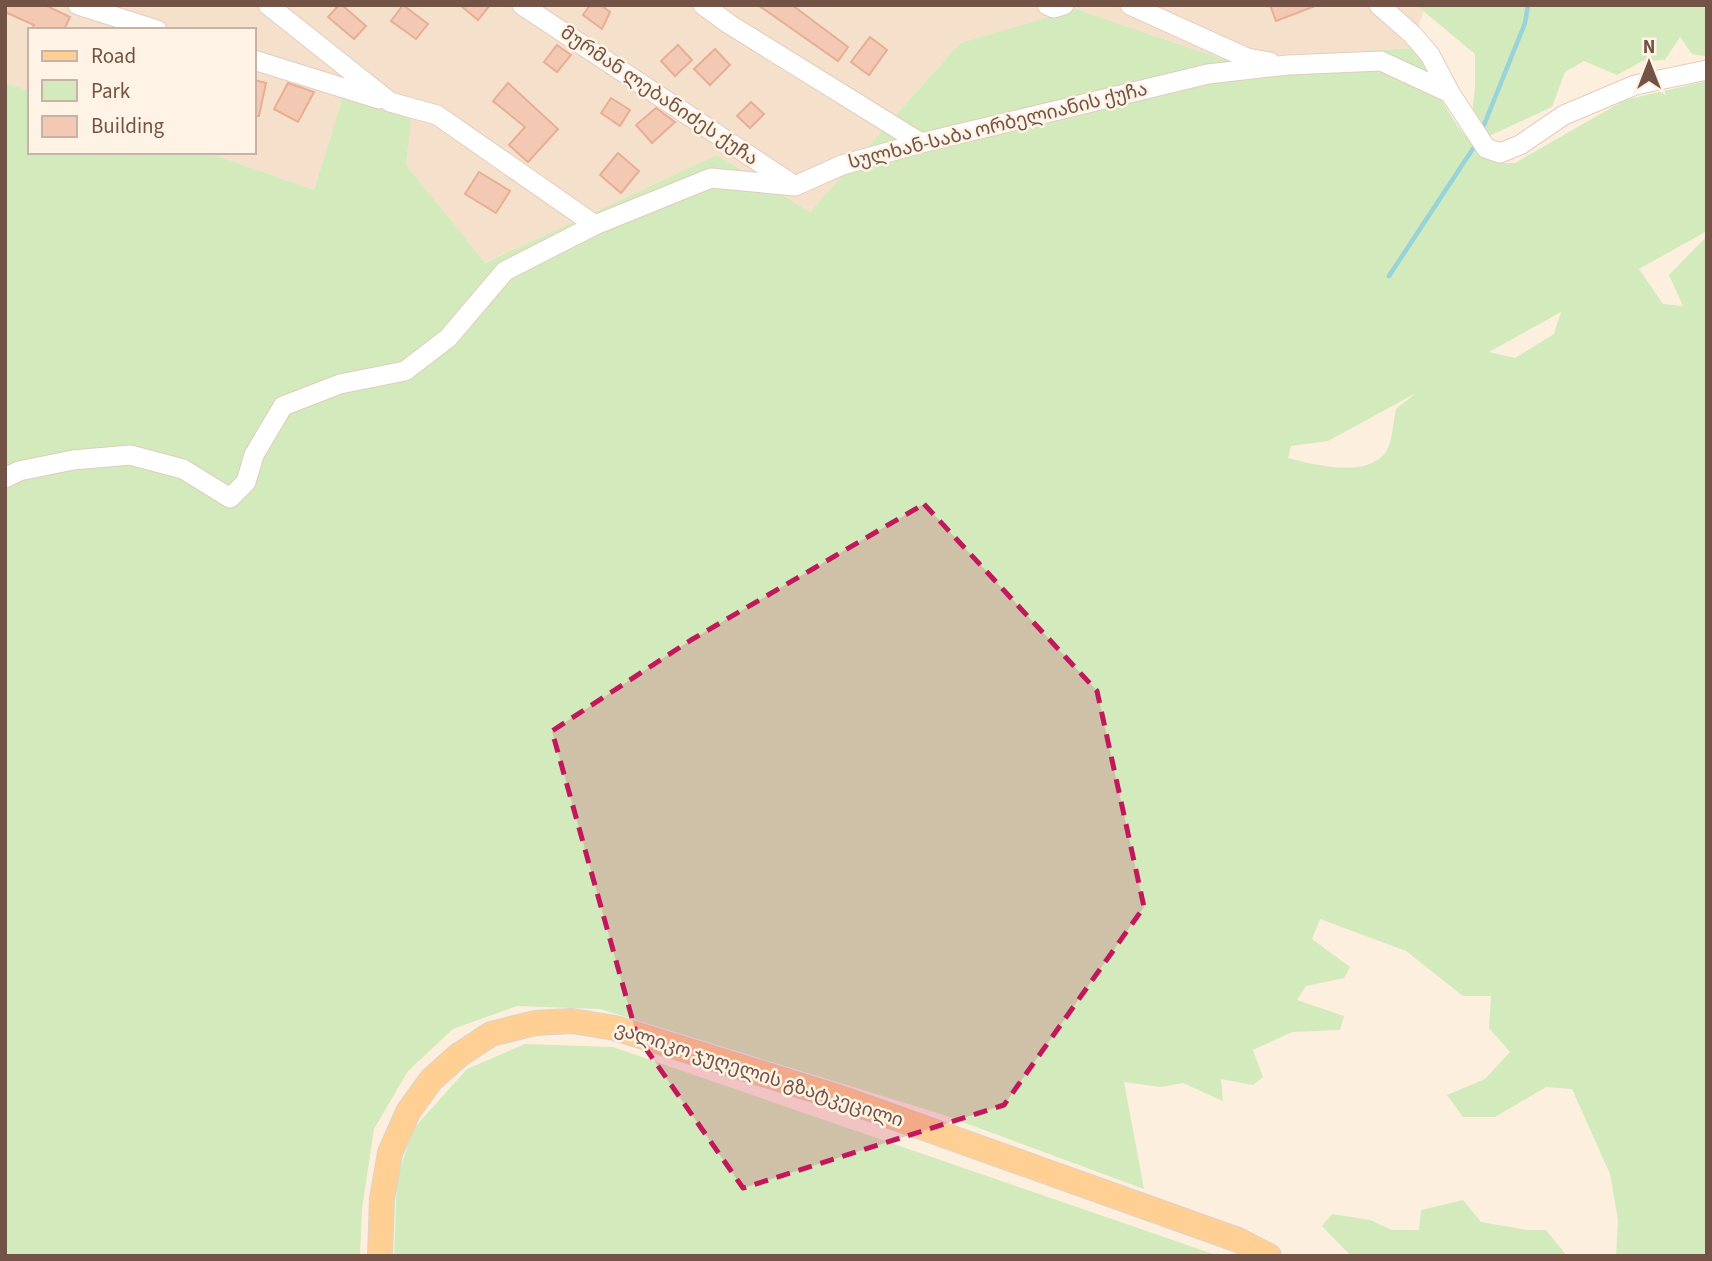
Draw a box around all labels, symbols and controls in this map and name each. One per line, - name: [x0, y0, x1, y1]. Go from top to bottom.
- street label: მურმან ლებანიძეს ქუჩა: [555, 20, 763, 172]
- legend: [28, 28, 256, 154]
- north arrow: [1614, 28, 1684, 98]
- text: N: [1643, 34, 1655, 61]
- text: Road: [91, 41, 136, 71]
- text: Park: [91, 76, 131, 106]
- street label: სულხან-საბა ორბელიანის ქუჩა: [846, 76, 1150, 176]
- text: Building: [91, 111, 165, 141]
- street label: ვალიკო ჯუღელის გზატკეცილი: [611, 1015, 907, 1135]

